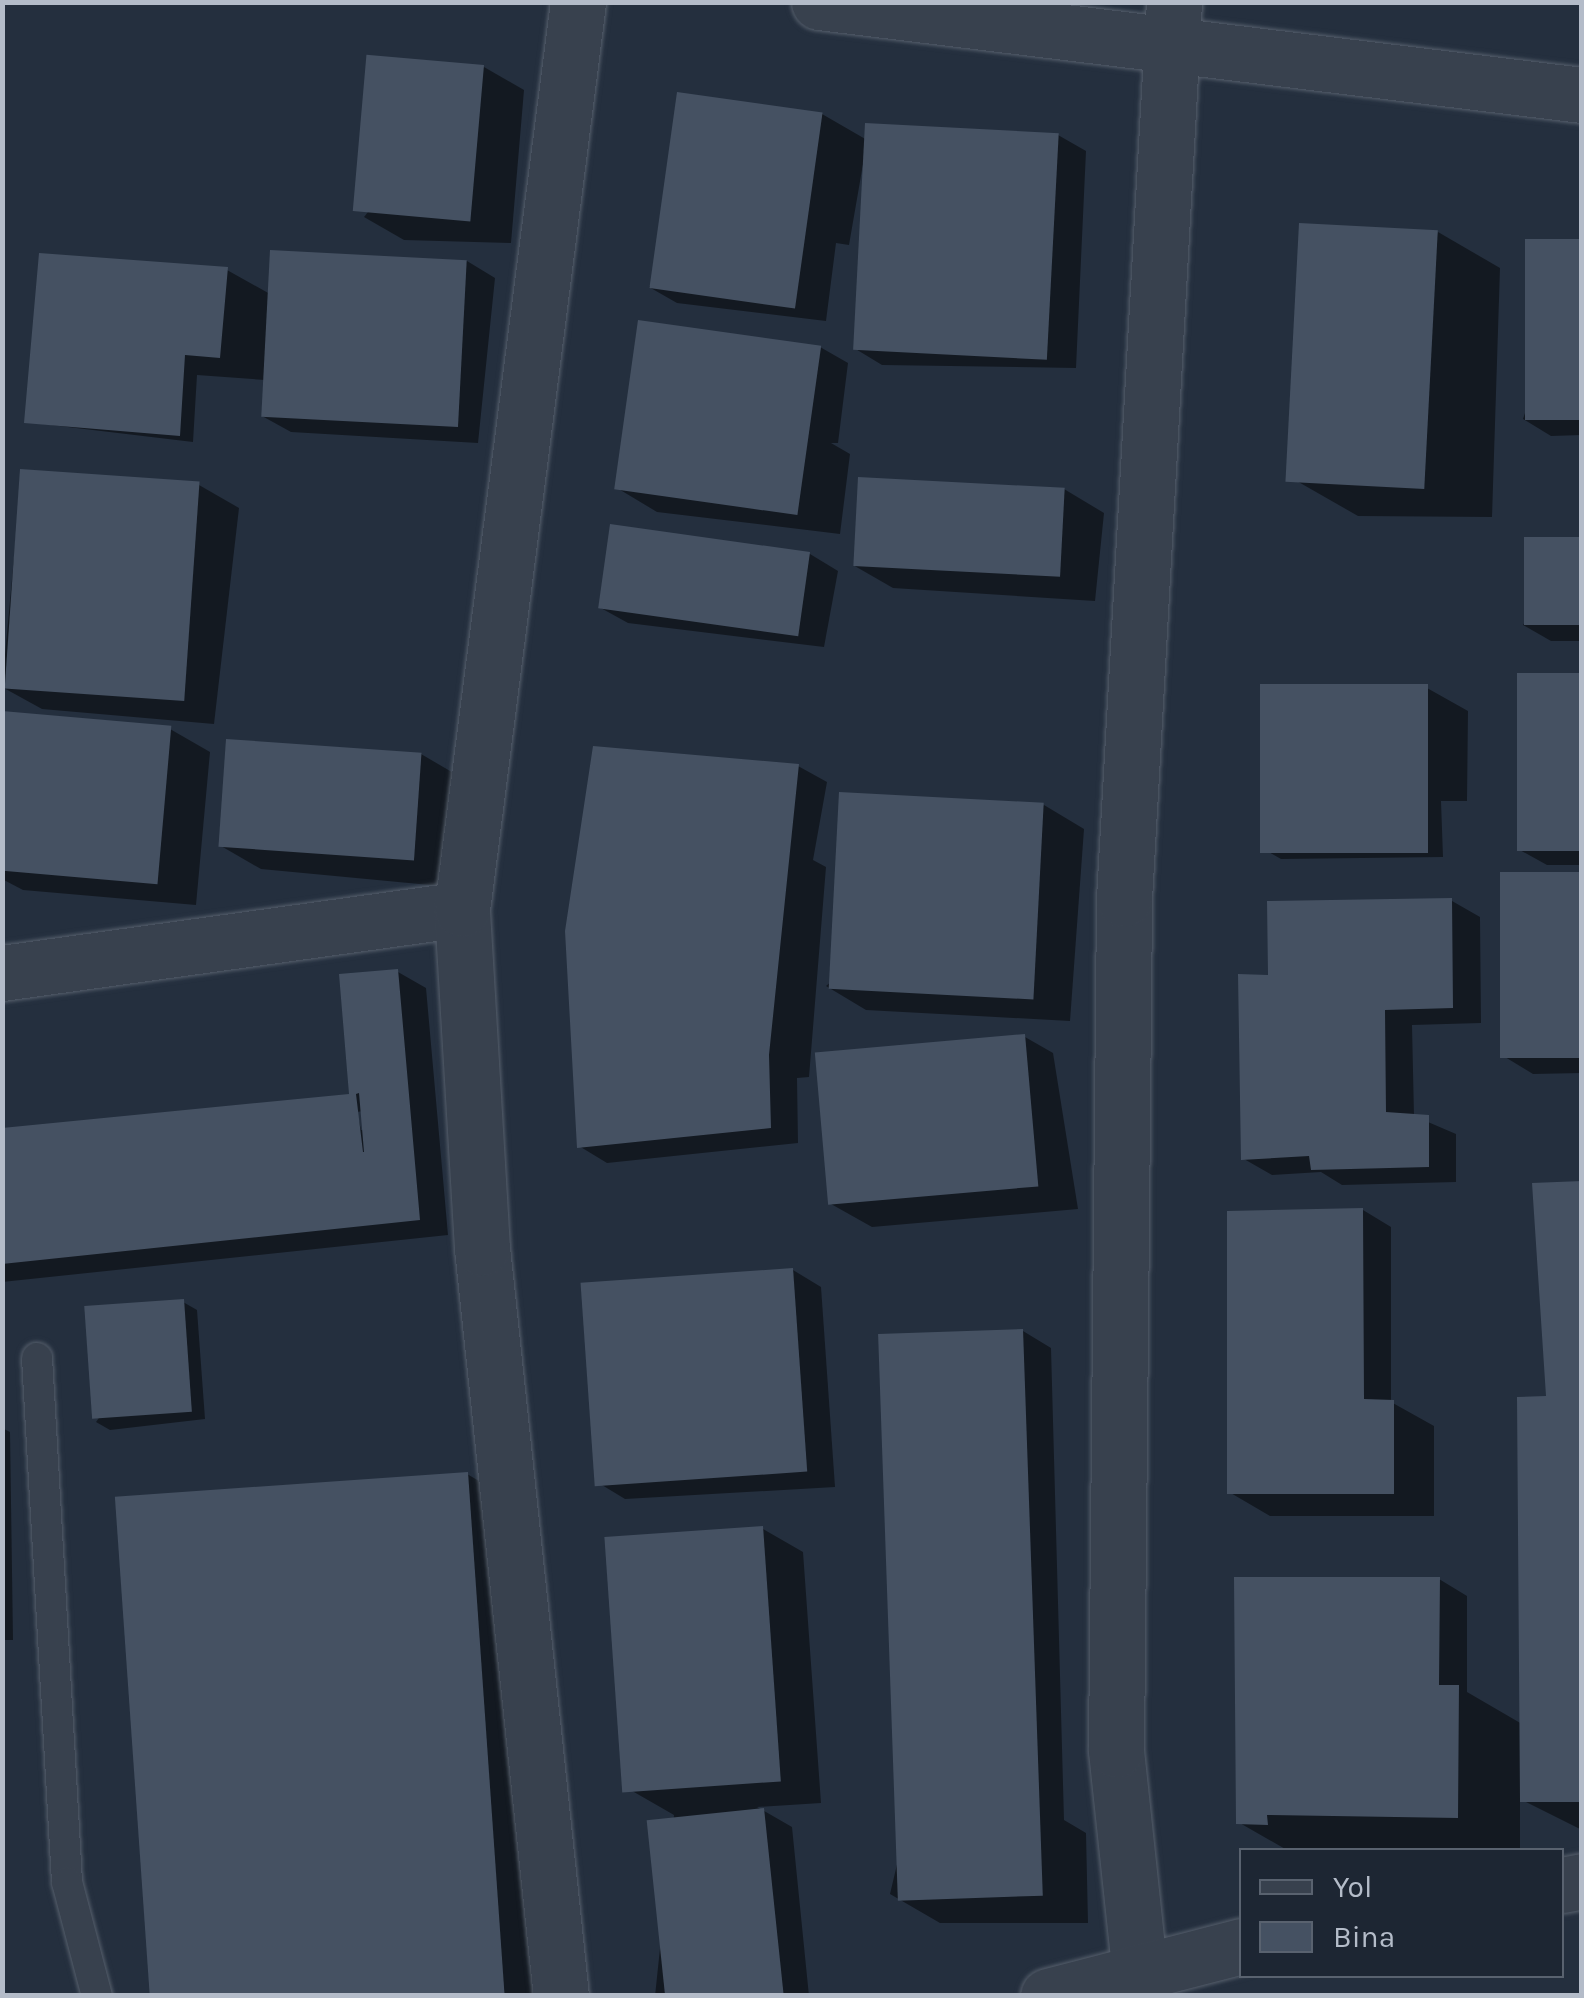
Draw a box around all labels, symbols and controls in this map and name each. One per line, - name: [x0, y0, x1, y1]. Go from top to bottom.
- legend: [1239, 1848, 1564, 1978]
- text: Yol: [1333, 1869, 1372, 1905]
- text: Bina: [1333, 1919, 1395, 1955]

